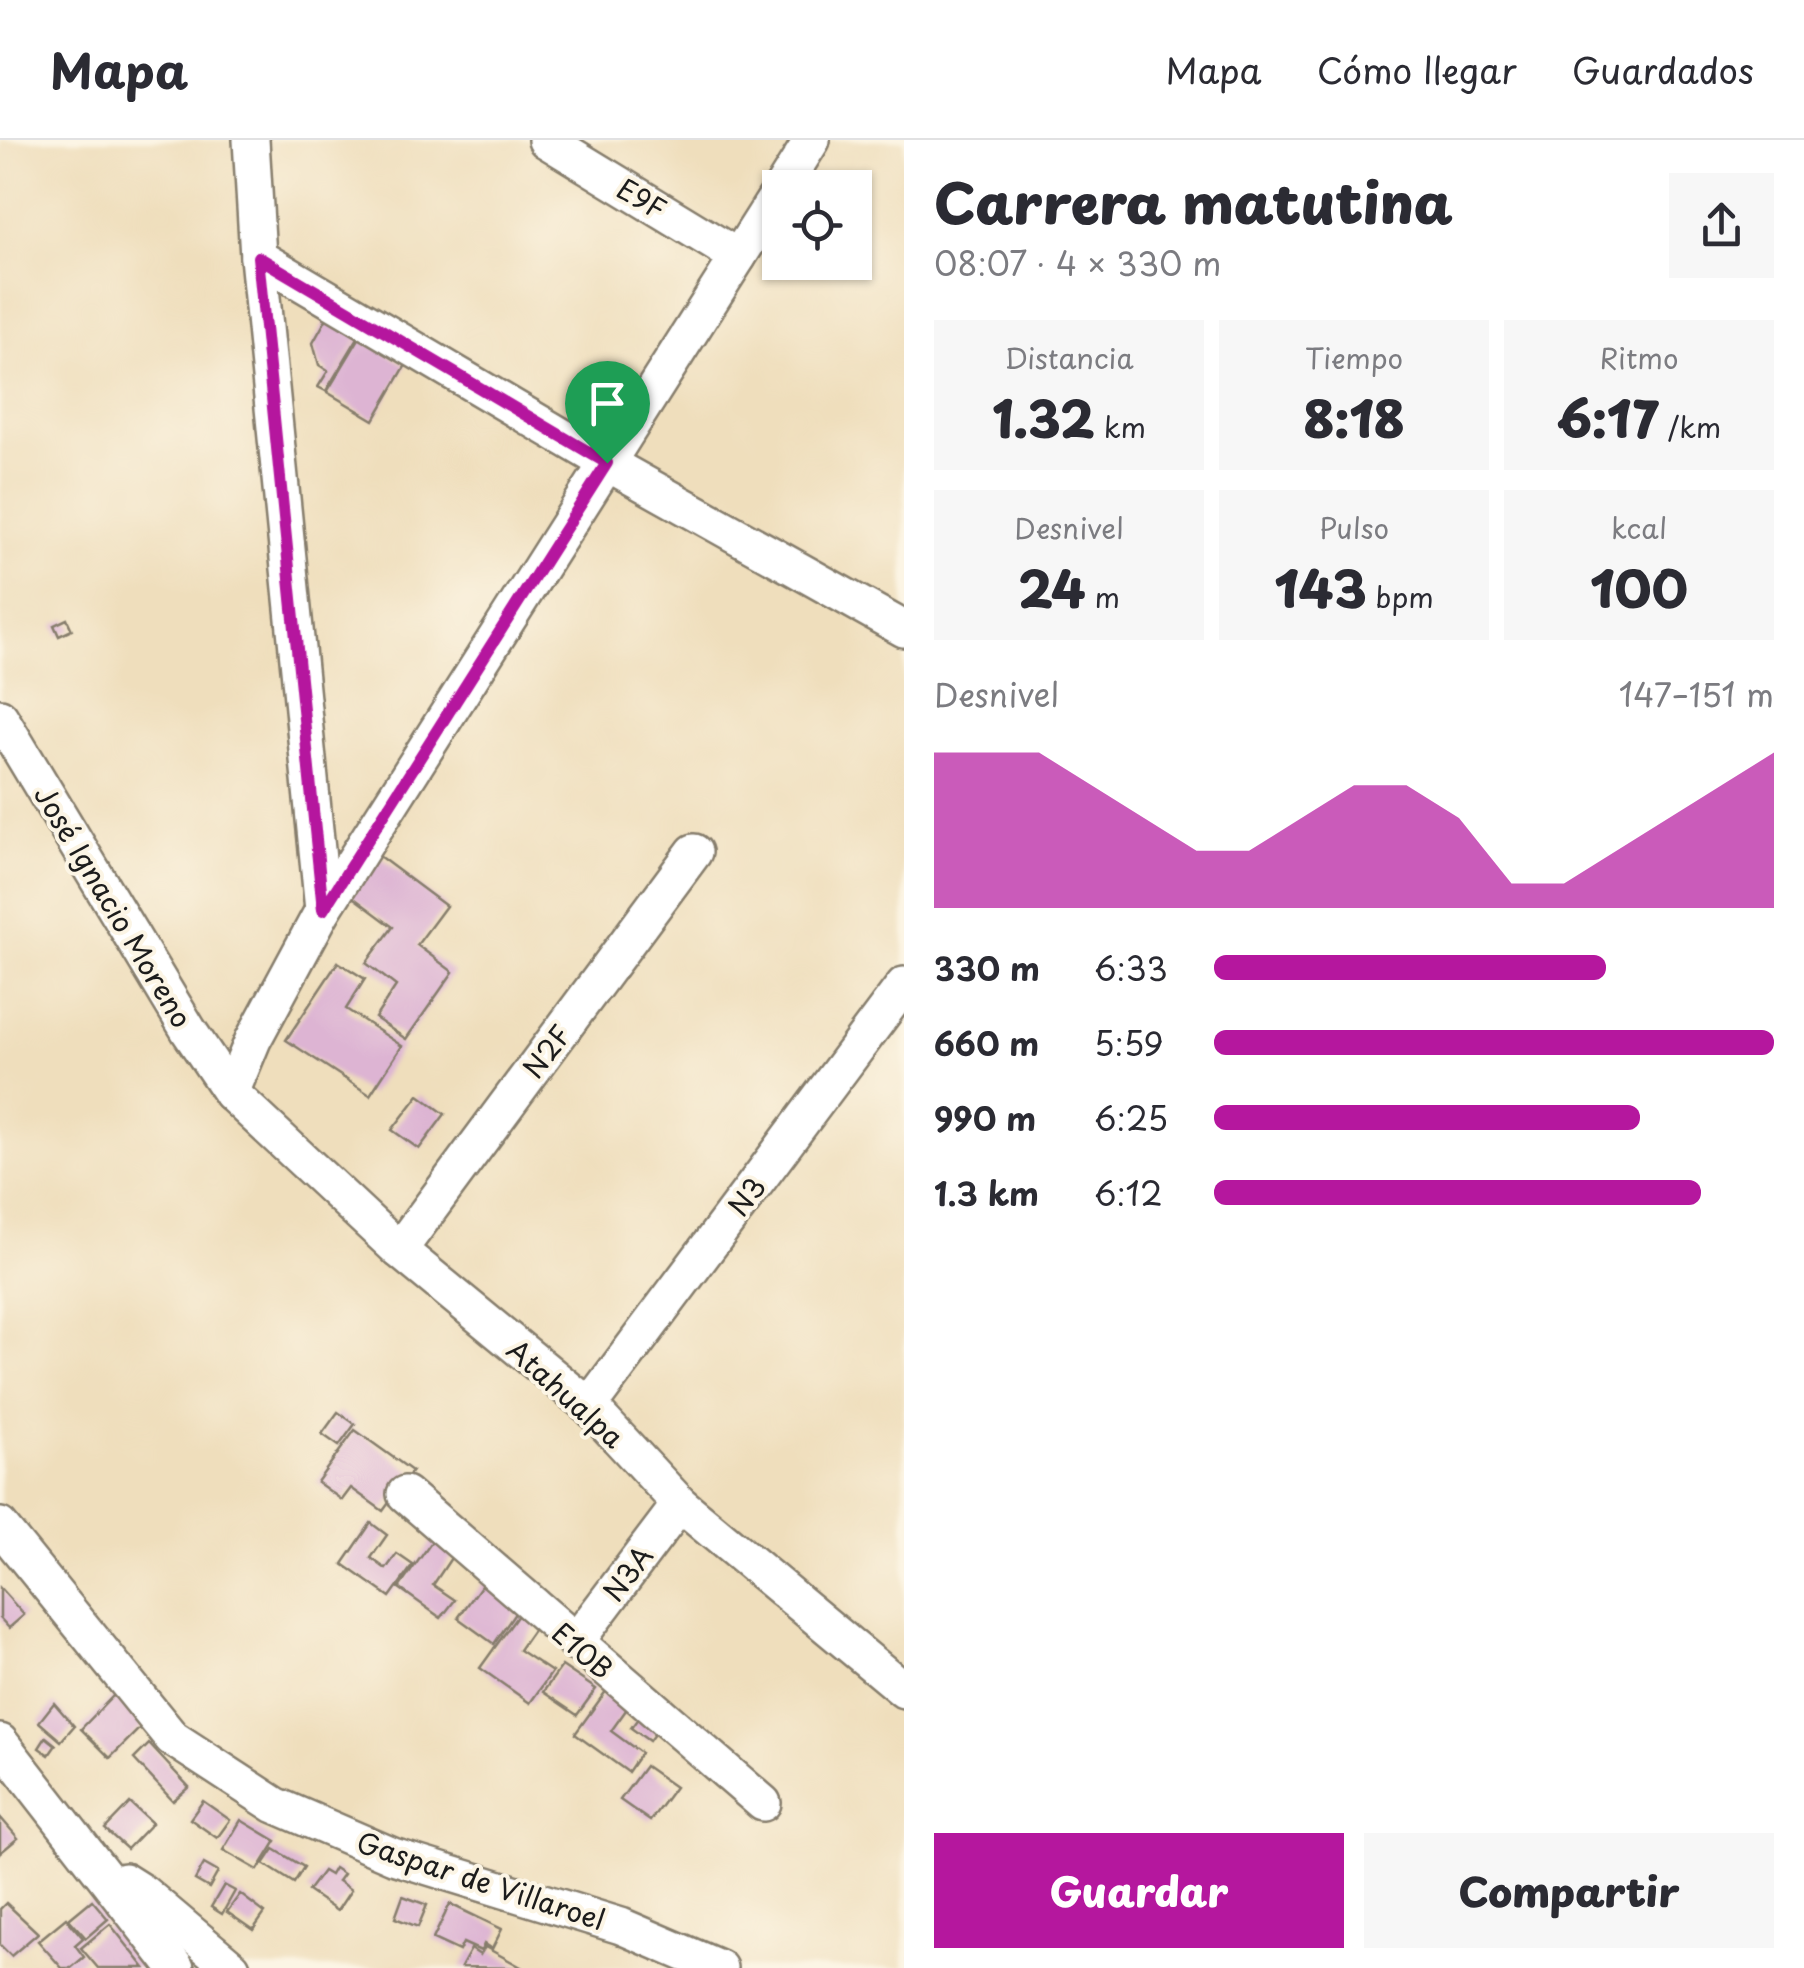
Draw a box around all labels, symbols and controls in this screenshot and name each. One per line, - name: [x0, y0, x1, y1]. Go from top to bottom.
- text: Mapa: [50, 33, 188, 105]
- text: Mapa: [1165, 43, 1262, 96]
- text: Cómo llegar: [1317, 43, 1517, 96]
- text: Guardados: [1572, 43, 1754, 96]
- text: Carrera matutina: [934, 160, 1453, 243]
- street label: E9F: [609, 166, 675, 230]
- map controls: [762, 170, 872, 280]
- button: locate: [762, 170, 872, 280]
- button: share: [1669, 173, 1774, 278]
- text: 08:07 · 4 × 330 m: [934, 239, 1221, 287]
- text: Distancia: [1004, 336, 1134, 379]
- text: Tiempo: [1305, 336, 1403, 379]
- text: Ritmo: [1600, 336, 1678, 379]
- pin: [565, 361, 650, 464]
- icon: arrive: [580, 376, 635, 431]
- text: 1.32: [992, 379, 1095, 455]
- text: 8:18: [1303, 379, 1405, 455]
- text: 6:17: [1557, 379, 1659, 455]
- text: km: [1095, 405, 1146, 448]
- text: /km: [1659, 405, 1721, 448]
- text: Desnivel: [1014, 506, 1124, 549]
- text: Pulso: [1319, 506, 1389, 549]
- text: kcal: [1611, 506, 1667, 549]
- text: 24: [1018, 549, 1085, 625]
- text: 143: [1274, 549, 1367, 625]
- text: 100: [1590, 549, 1688, 625]
- text: m: [1085, 575, 1120, 618]
- text: bpm: [1367, 575, 1434, 618]
- text: Desnivel: [934, 670, 1059, 718]
- text: 147–151 m: [1619, 670, 1774, 718]
- street label: José Ignacio Moreno: [24, 777, 204, 1035]
- text: 330 m: [934, 944, 1040, 992]
- text: 6:33: [1094, 944, 1168, 992]
- street label: N2F: [511, 1015, 581, 1087]
- text: 660 m: [934, 1019, 1039, 1067]
- text: 5:59: [1094, 1019, 1164, 1067]
- text: 990 m: [934, 1094, 1036, 1142]
- text: 6:25: [1094, 1094, 1168, 1142]
- street label: N3: [717, 1167, 775, 1225]
- text: 1.3 km: [934, 1169, 1039, 1217]
- text: 6:12: [1094, 1169, 1163, 1217]
- street label: Atahualpa: [498, 1328, 635, 1458]
- street label: N3A: [592, 1536, 662, 1610]
- street label: E10B: [543, 1611, 623, 1689]
- street label: Gaspar de Villaroel: [351, 1820, 611, 1940]
- button: Guardar: [934, 1833, 1344, 1948]
- button: Compartir: [1364, 1833, 1774, 1948]

